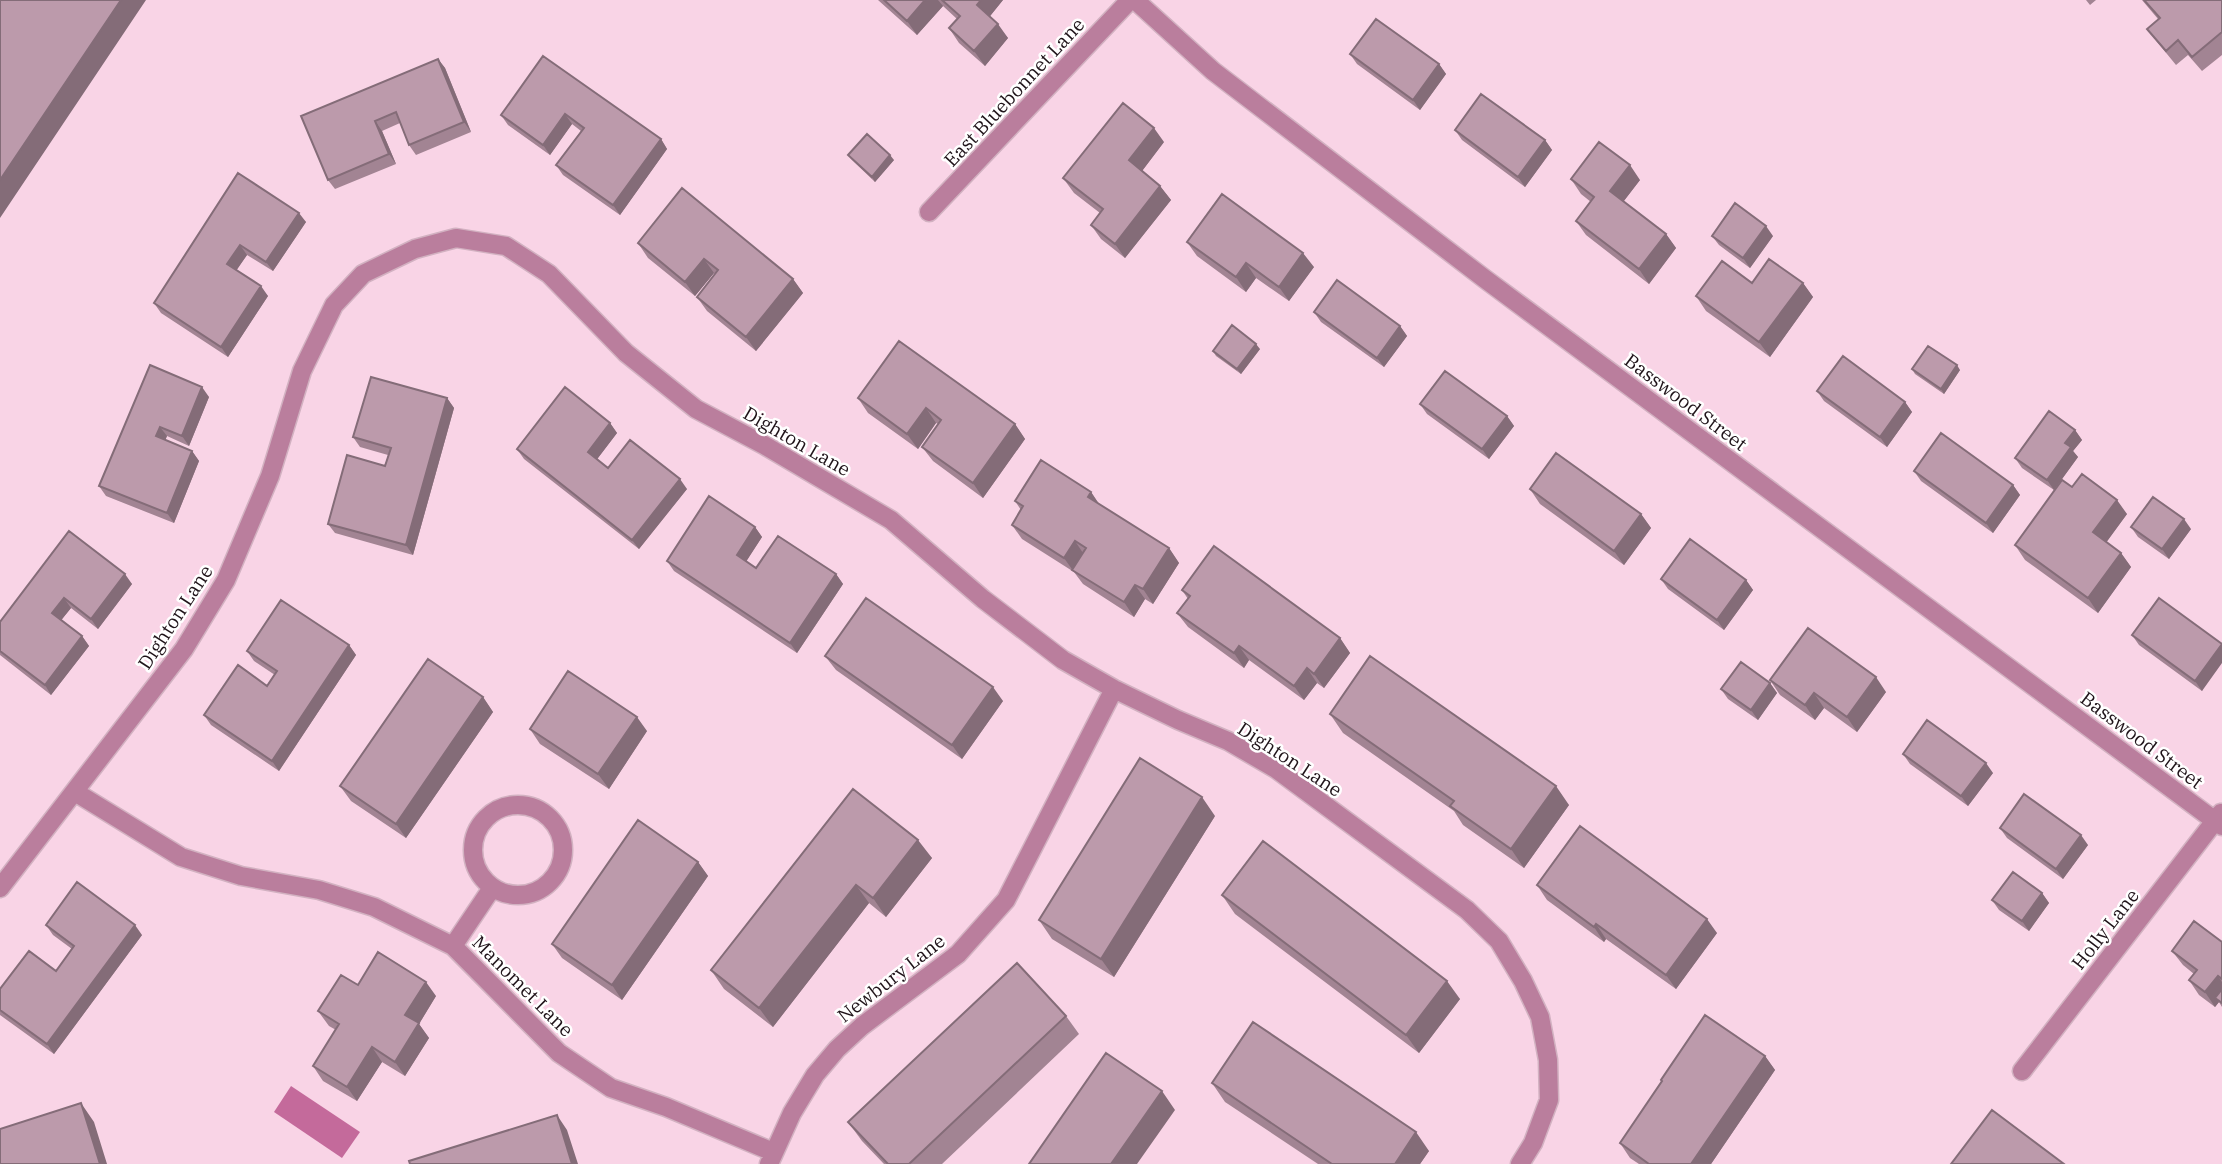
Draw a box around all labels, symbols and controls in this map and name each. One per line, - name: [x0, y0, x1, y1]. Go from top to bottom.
- street label: East Bluebonnet Lane: [939, 12, 1089, 172]
- street label: Basswood Street: [1620, 348, 1752, 456]
- street label: Dighton Lane: [739, 401, 855, 481]
- street label: Dighton Lane: [132, 560, 218, 674]
- street label: Basswood Street: [2076, 686, 2208, 794]
- street label: Dighton Lane: [1233, 716, 1347, 802]
- street label: Holly Lane: [2066, 884, 2144, 974]
- street label: Newbury Lane: [832, 928, 950, 1028]
- street label: Manomet Lane: [467, 930, 579, 1042]

